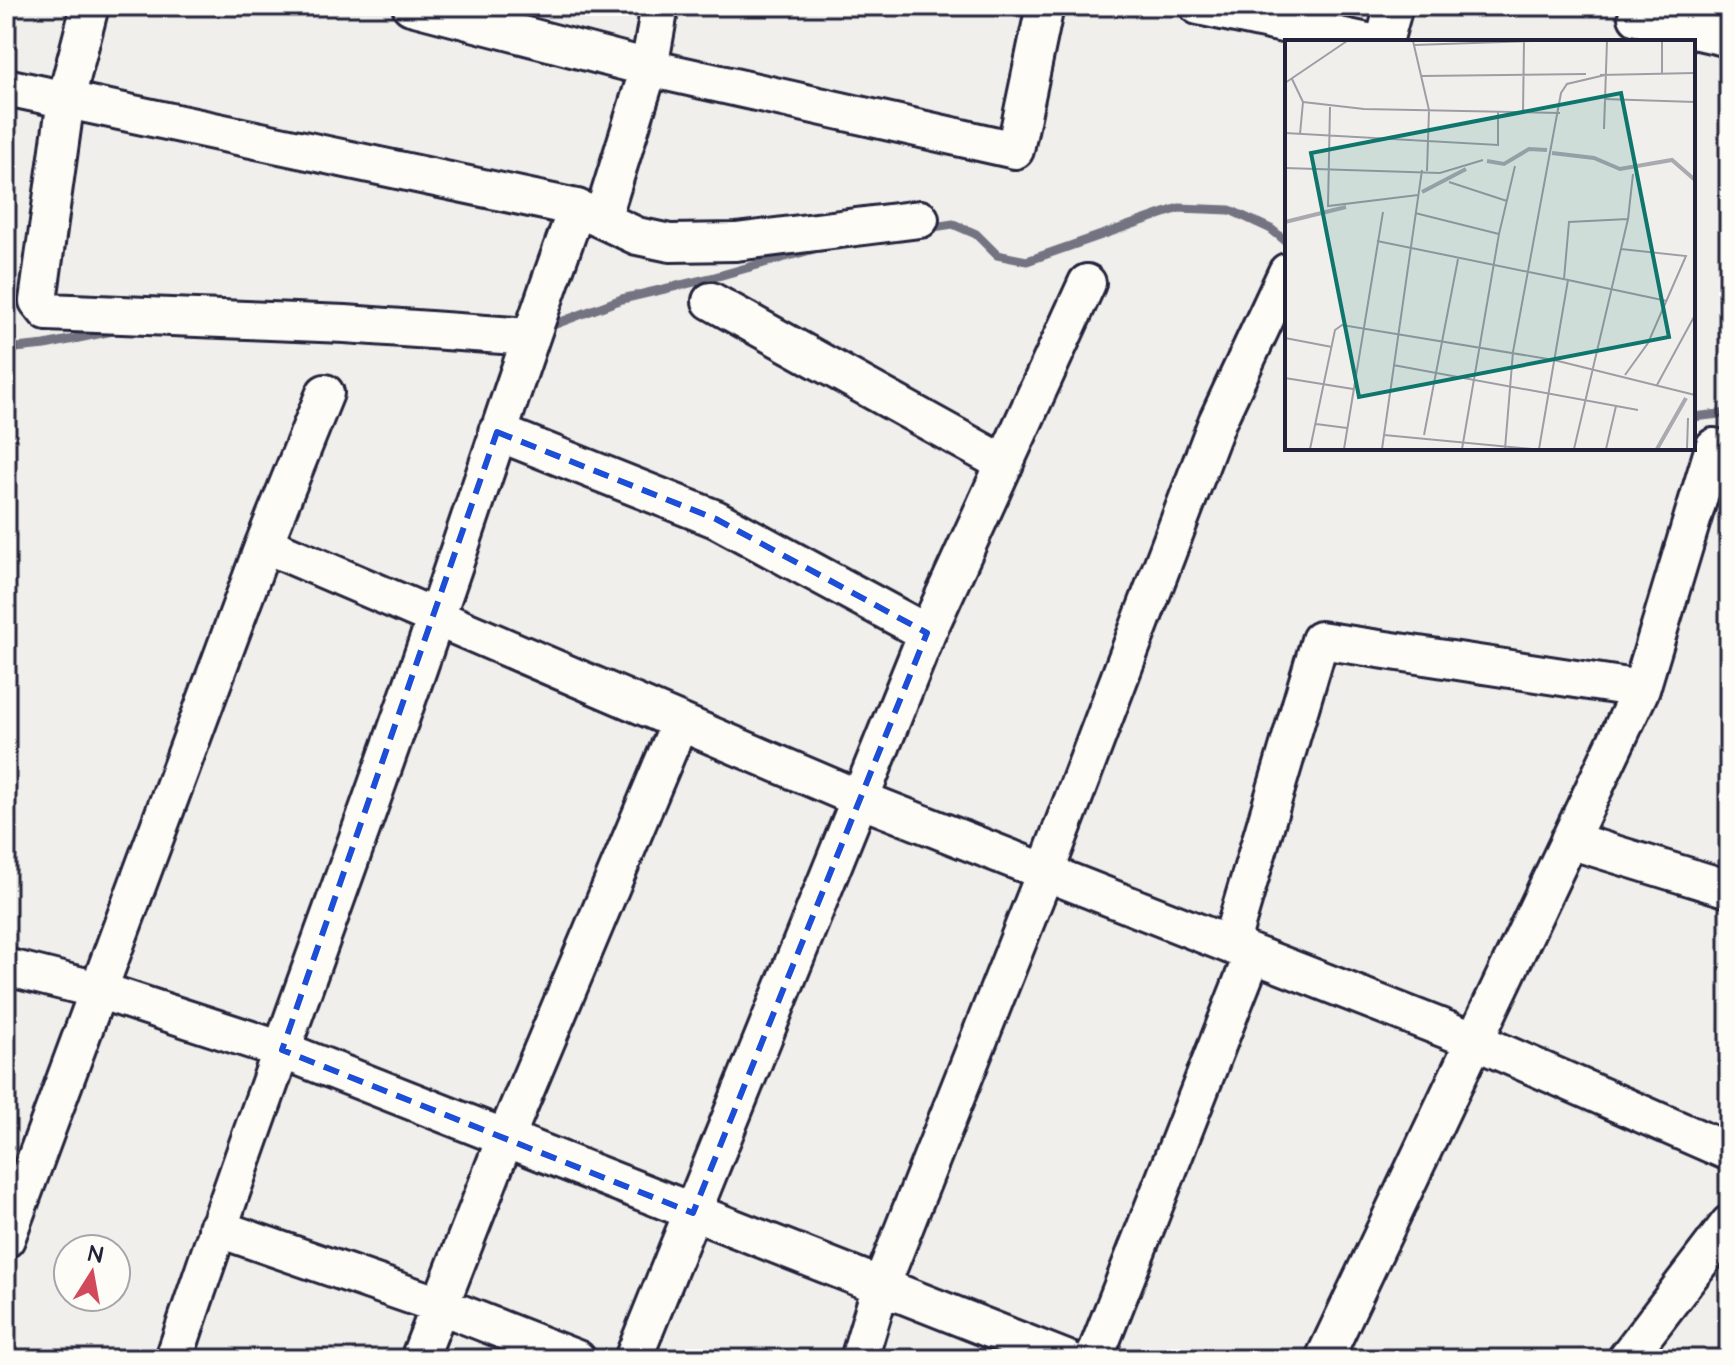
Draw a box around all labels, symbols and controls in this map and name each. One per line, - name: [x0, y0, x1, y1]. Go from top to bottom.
- inset map: [1285, 40, 1695, 450]
- north arrow: [52, 1233, 132, 1313]
- text: N: [86, 1238, 105, 1271]

